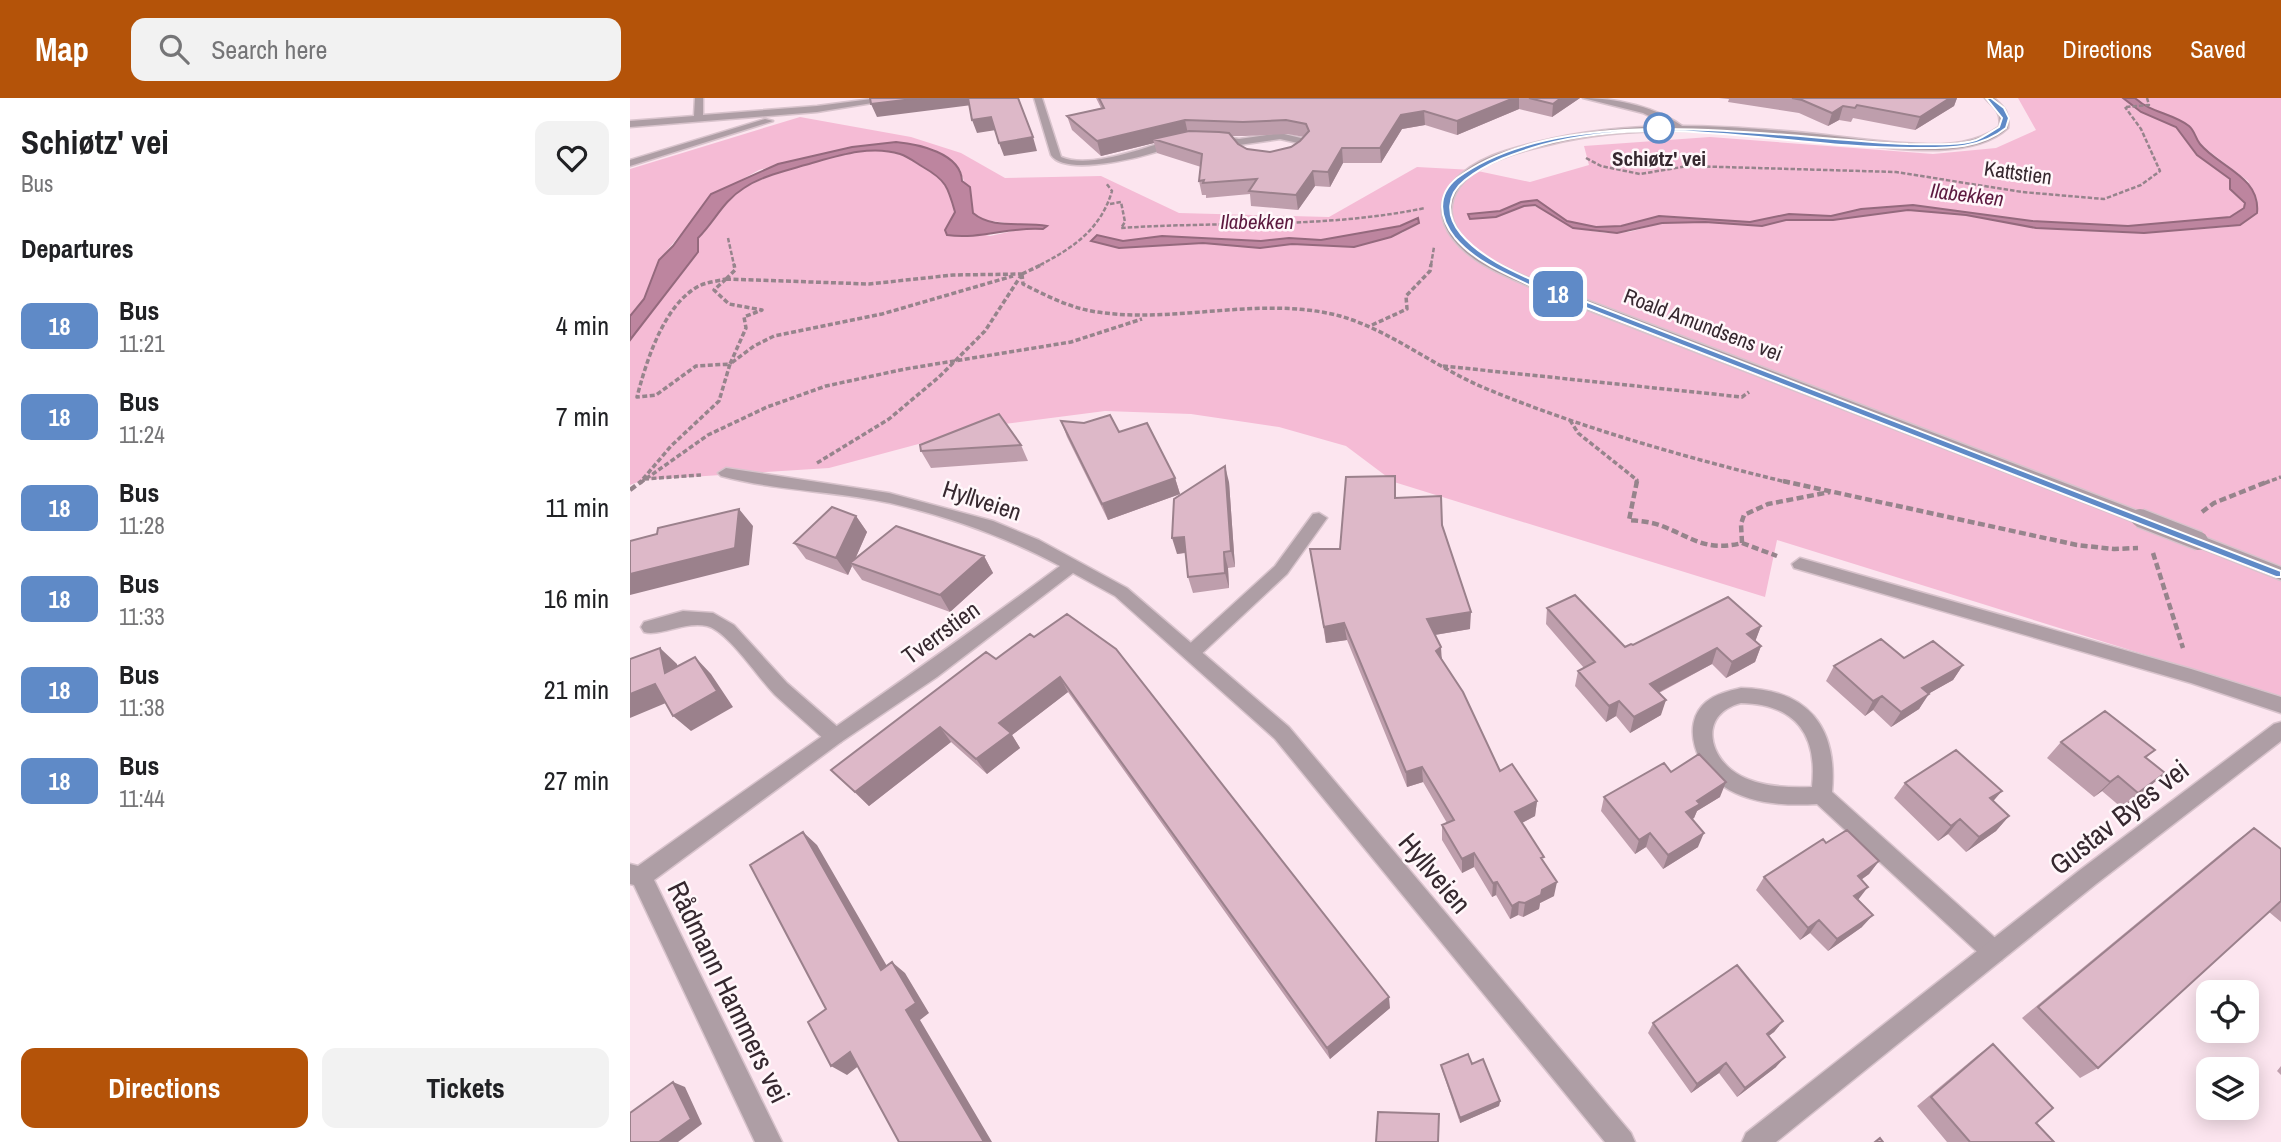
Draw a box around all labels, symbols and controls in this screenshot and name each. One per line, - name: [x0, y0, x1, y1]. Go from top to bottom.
- search box: [131, 18, 621, 81]
- text: Map: [35, 27, 89, 71]
- icon: search: [155, 30, 193, 68]
- text: Search here: [211, 32, 327, 67]
- text: Map: [1986, 33, 2024, 65]
- text: Directions: [2062, 33, 2152, 65]
- text: Saved: [2190, 33, 2246, 65]
- marker: Schiøtz' vei: [1644, 113, 1674, 143]
- text: Schiøtz' vei: [21, 120, 169, 164]
- button: heart: [535, 121, 609, 195]
- place label: Schiøtz' vei: [1612, 144, 1706, 173]
- street label: Kattstien: [1982, 153, 2054, 192]
- text: Bus: [21, 168, 54, 199]
- water label: Ilabekken: [1929, 176, 2005, 213]
- water label: Ilabekken: [1220, 207, 1294, 236]
- text: Departures: [21, 231, 134, 266]
- line badge: 18: [1527, 271, 1590, 317]
- text: 18: [1547, 278, 1569, 310]
- street label: Roald Amundsens vei: [1620, 281, 1787, 368]
- text: Bus: [119, 293, 159, 328]
- text: 4 min: [556, 308, 609, 343]
- text: 18: [49, 310, 70, 342]
- text: 11:21: [119, 328, 165, 359]
- text: Bus: [119, 384, 159, 419]
- text: 7 min: [556, 399, 609, 434]
- text: 18: [49, 401, 70, 433]
- text: 11:24: [119, 419, 165, 450]
- street label: Hyllveien: [939, 472, 1026, 528]
- text: Bus: [119, 475, 159, 510]
- text: 11 min: [545, 490, 609, 525]
- text: 18: [49, 492, 70, 524]
- text: 11:28: [119, 510, 165, 541]
- text: Bus: [119, 566, 159, 601]
- text: 16 min: [544, 581, 609, 616]
- text: 18: [49, 583, 70, 615]
- street label: Tverrstien: [895, 593, 986, 671]
- text: 11:33: [119, 601, 165, 632]
- text: Bus: [119, 657, 159, 692]
- text: 21 min: [544, 672, 609, 707]
- text: 18: [49, 674, 70, 706]
- text: 11:38: [119, 692, 165, 723]
- text: Bus: [119, 748, 159, 783]
- street label: Gustav Byes vei: [2041, 751, 2197, 883]
- text: 27 min: [544, 763, 609, 798]
- text: 18: [49, 765, 70, 797]
- text: 11:44: [119, 783, 165, 814]
- street label: Hyllveien: [1390, 825, 1480, 921]
- street label: Rådmann Hammers vei: [659, 875, 799, 1109]
- map controls: [2196, 980, 2259, 1120]
- button: locate: [2196, 980, 2259, 1043]
- button: Directions: [21, 1048, 308, 1128]
- button: Tickets: [322, 1048, 609, 1128]
- button: layers: [2196, 1057, 2259, 1120]

